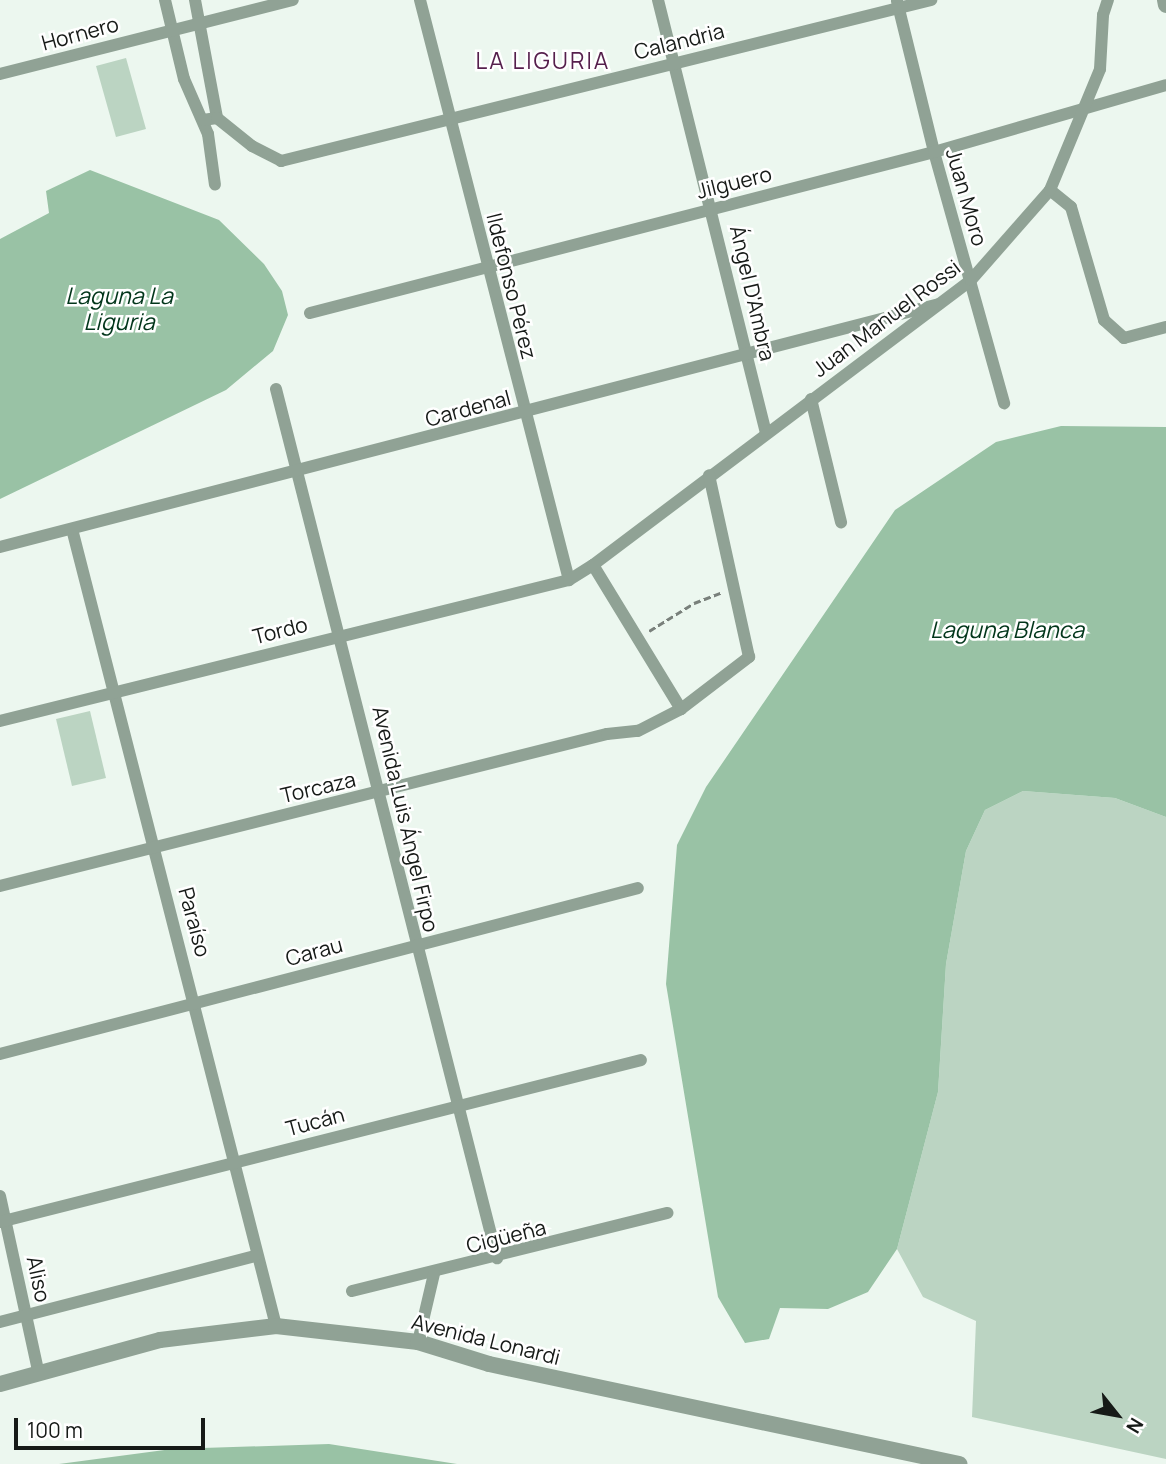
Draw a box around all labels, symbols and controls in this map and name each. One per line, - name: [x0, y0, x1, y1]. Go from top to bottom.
- street label: Hornero: [39, 11, 121, 55]
- street label: Calandria: [631, 18, 727, 64]
- district label: LA LIGURIA: [477, 46, 609, 74]
- street label: Juan Moro: [941, 145, 993, 249]
- street label: Jilguero: [694, 161, 774, 203]
- street label: Ildefonso Pérez: [482, 210, 542, 362]
- street label: Ángel D'Ambra: [725, 223, 781, 363]
- street label: Juan Manuel Rossi: [807, 254, 965, 382]
- water label: Laguna La Liguria: [65, 281, 173, 335]
- street label: Cardenal: [422, 385, 514, 431]
- street label: Tordo: [250, 611, 310, 649]
- water label: Laguna Blanca: [930, 615, 1084, 643]
- street label: Avenida Luis Ángel Firpo: [368, 704, 444, 934]
- street label: Torcaza: [278, 766, 358, 808]
- street label: Paraíso: [174, 884, 216, 960]
- street label: Carau: [283, 931, 345, 971]
- street label: Tucán: [283, 1101, 347, 1141]
- street label: Cigüeña: [464, 1214, 548, 1258]
- street label: Aliso: [22, 1254, 56, 1304]
- street label: Avenida Lonardi: [409, 1308, 563, 1370]
- north arrow: [1082, 1380, 1152, 1450]
- scale bar: [18, 1404, 208, 1448]
- text: N: [1120, 1413, 1150, 1438]
- text: 100 m: [27, 1416, 83, 1444]

